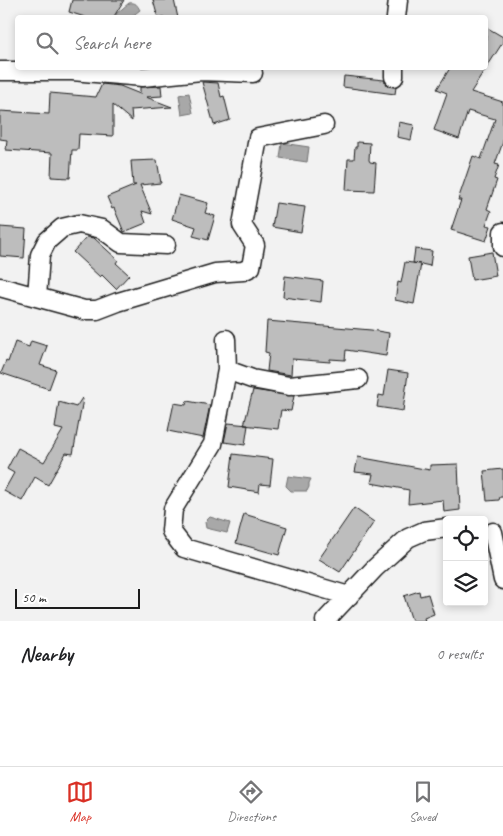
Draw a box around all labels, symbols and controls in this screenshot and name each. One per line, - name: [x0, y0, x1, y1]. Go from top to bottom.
- search box: [15, 15, 488, 70]
- icon: search: [33, 29, 61, 57]
- text: Search here: [73, 31, 150, 55]
- map controls: [443, 516, 488, 606]
- button: locate: [443, 516, 488, 561]
- button: layers: [443, 561, 488, 606]
- scale bar: [15, 586, 140, 609]
- text: 50 m: [22, 589, 46, 606]
- text: Nearby: [20, 641, 73, 667]
- text: 0 results: [436, 644, 483, 664]
- tab: Map: [66, 778, 94, 825]
- tab: Directions: [227, 778, 276, 825]
- tab: Saved: [409, 778, 437, 825]

